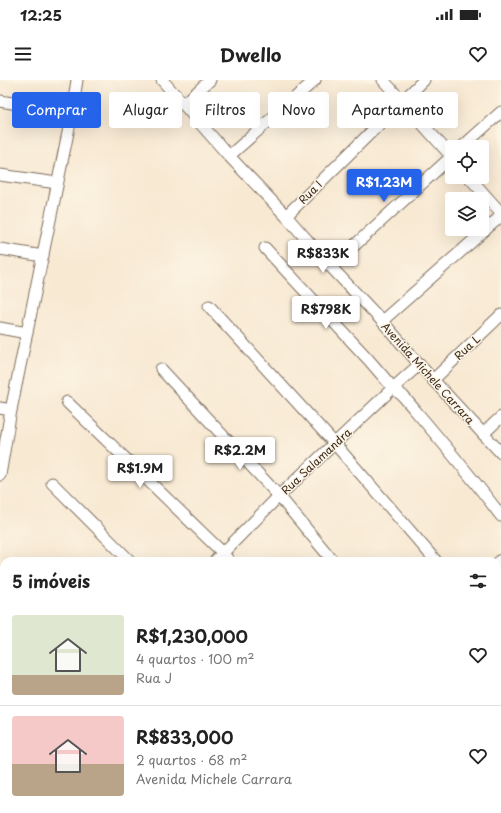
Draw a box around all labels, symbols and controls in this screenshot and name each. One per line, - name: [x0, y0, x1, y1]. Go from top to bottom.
- text: 12:25: [20, 3, 62, 26]
- text: Dwello: [220, 41, 281, 68]
- icon: menu: [12, 43, 34, 65]
- icon: heart: [467, 43, 489, 65]
- chip: Comprar: [12, 92, 101, 128]
- chip: Alugar: [109, 92, 182, 128]
- chip: Filtros: [190, 92, 260, 128]
- chip: Novo: [268, 92, 329, 128]
- chip: Apartamento: [337, 92, 458, 128]
- map controls: [445, 140, 489, 236]
- button: locate: [445, 140, 489, 184]
- pin: R$1.23M: [347, 169, 421, 203]
- text: R$1.23M: [356, 172, 412, 191]
- street label: Rua I: [294, 176, 326, 208]
- button: layers: [445, 192, 489, 236]
- pin: R$833K: [290, 240, 356, 274]
- text: R$833K: [297, 243, 349, 262]
- pin: R$798K: [293, 296, 359, 330]
- text: R$798K: [301, 299, 351, 318]
- street label: Avenida Michele Carrara: [378, 318, 478, 428]
- street label: Rua L: [450, 330, 484, 364]
- street label: Rua Salamandra: [277, 424, 355, 498]
- pin: R$2.2M: [207, 437, 273, 471]
- text: R$2.2M: [214, 440, 266, 459]
- pin: R$1.9M: [107, 455, 173, 489]
- text: R$1.9M: [117, 458, 163, 477]
- text: 5 imóveis: [12, 568, 90, 594]
- icon: filters: [467, 570, 489, 592]
- text: R$1,230,000: [136, 623, 248, 649]
- icon: home: [44, 631, 92, 679]
- icon: heart: [467, 644, 489, 666]
- text: 4 quartos · 100 m²: [136, 649, 255, 668]
- text: Rua J: [136, 668, 172, 687]
- text: R$833,000: [136, 724, 233, 750]
- icon: home: [44, 732, 92, 780]
- icon: heart: [467, 745, 489, 767]
- text: 2 quartos · 68 m²: [136, 750, 247, 769]
- text: Avenida Michele Carrara: [136, 769, 292, 788]

